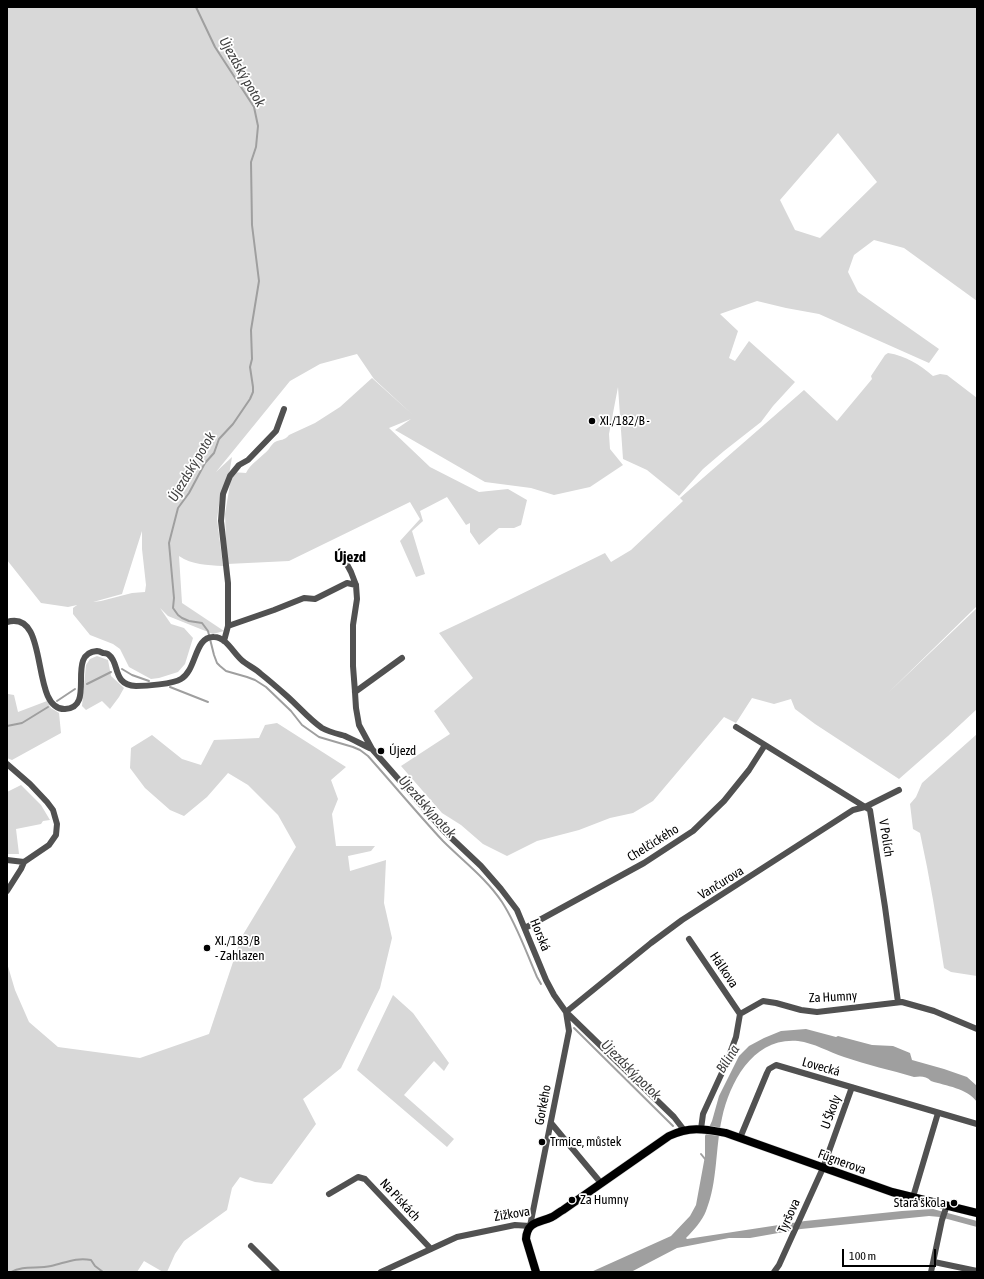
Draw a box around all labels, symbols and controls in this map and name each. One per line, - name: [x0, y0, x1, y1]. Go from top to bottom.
- water label: Újezdský potok: [215, 34, 269, 110]
- place label: XI./182/B -: [600, 413, 650, 429]
- marker: XI./182/B -: [587, 416, 597, 426]
- water label: Újezdský potok: [165, 429, 219, 505]
- district label: Újezd: [334, 548, 366, 566]
- place label: Újezd: [389, 743, 416, 759]
- marker: Újezd: [376, 746, 386, 756]
- water label: Újezdský potok: [395, 772, 459, 842]
- street label: V Polích: [875, 818, 897, 858]
- street label: Chelčického: [624, 821, 682, 865]
- street label: Vančurova: [695, 863, 747, 903]
- street label: Horská: [526, 916, 554, 954]
- place label: XI./183/B - Zahlazen: [215, 933, 264, 964]
- marker: XI./183/B - Zahlazen: [202, 943, 212, 953]
- street label: Hálkova: [706, 949, 742, 991]
- street label: Za Humny: [808, 988, 858, 1006]
- water label: Újezdský potok: [597, 1036, 665, 1104]
- water label: Bílina: [713, 1042, 743, 1076]
- street label: Lovecká: [800, 1054, 842, 1080]
- street label: Gorkého: [531, 1084, 555, 1126]
- street label: U Školy: [818, 1093, 844, 1131]
- place label: Trmice, můstek: [550, 1134, 621, 1150]
- marker: Trmice, můstek: [537, 1137, 547, 1147]
- street label: Fügnerova: [816, 1146, 868, 1178]
- street label: Na Pískách: [377, 1176, 423, 1224]
- place label: Za Humny: [580, 1192, 629, 1208]
- marker: Za Humny: [567, 1195, 577, 1205]
- place label: Stará škola: [894, 1195, 946, 1211]
- street label: Tyršova: [775, 1196, 803, 1236]
- marker: Stará škola: [949, 1198, 959, 1208]
- street label: Žižkova: [493, 1203, 531, 1225]
- scale bar: [844, 1241, 938, 1267]
- text: 100 m: [849, 1249, 876, 1263]

